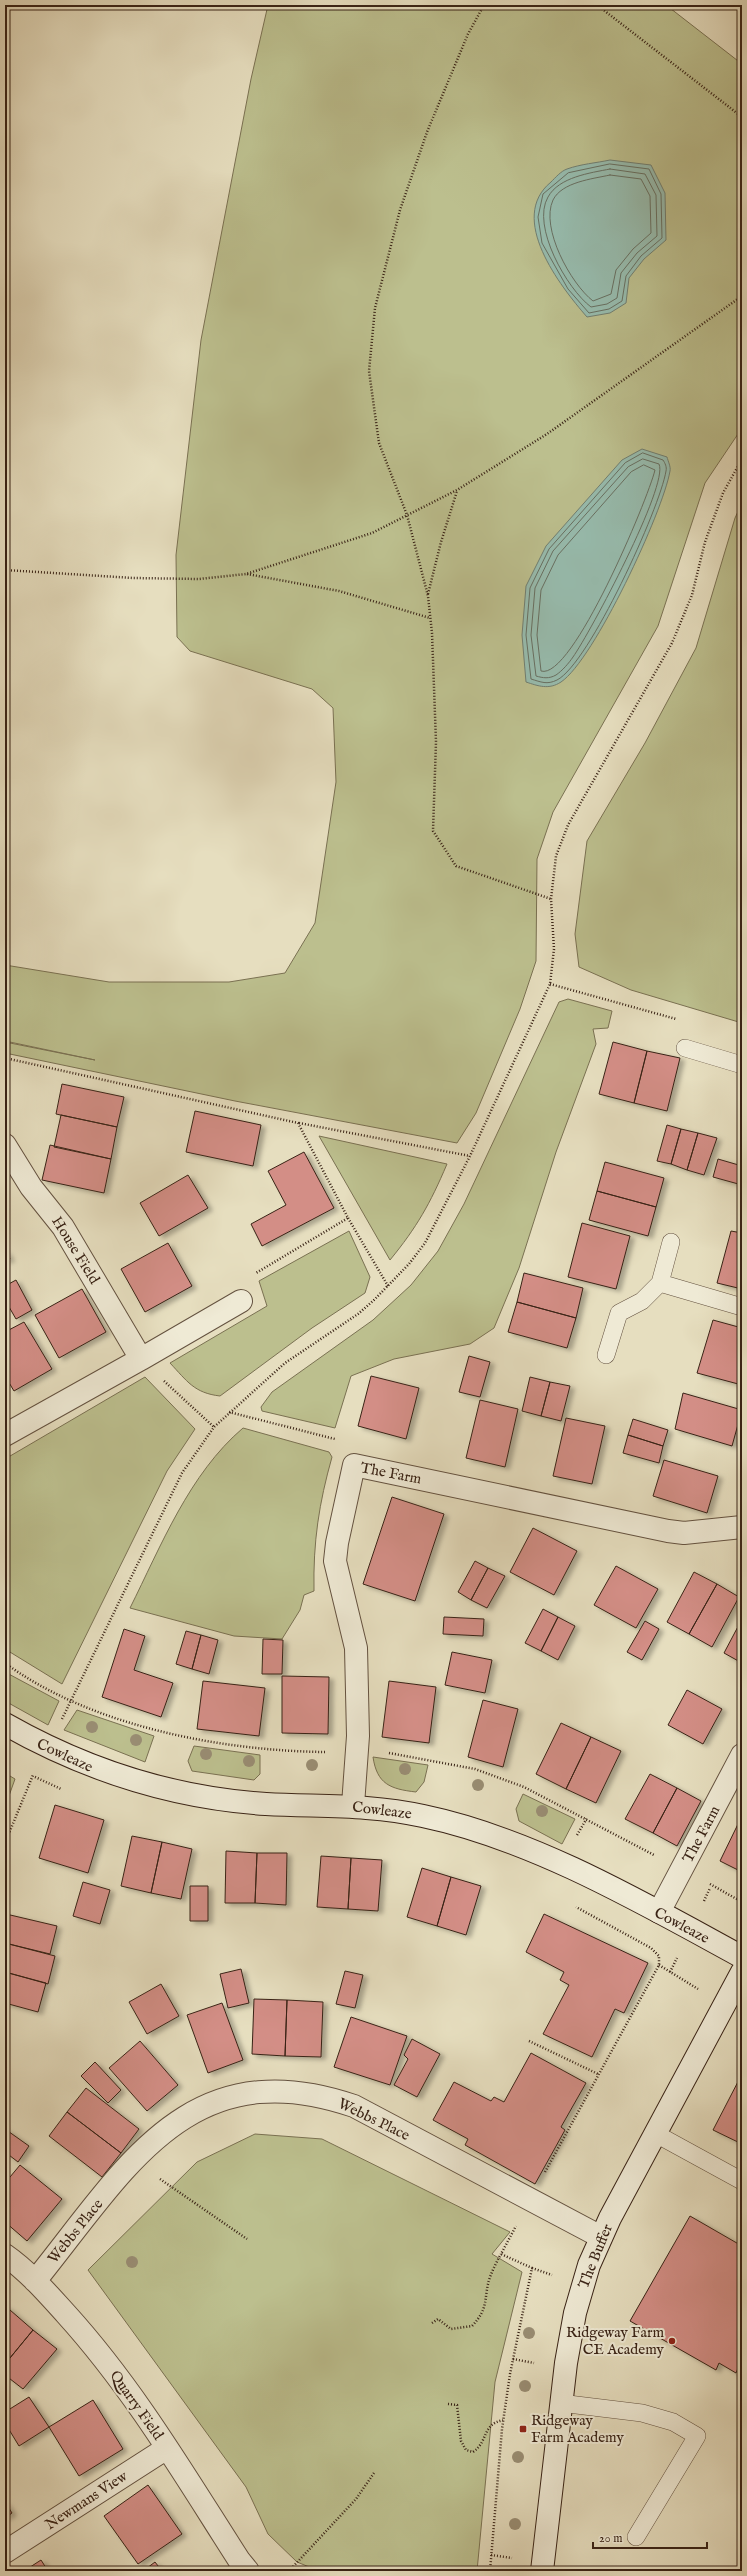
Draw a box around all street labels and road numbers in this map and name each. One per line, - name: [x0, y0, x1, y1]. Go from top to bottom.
- street label: House Field: [47, 1213, 104, 1288]
- street label: The Farm: [359, 1458, 424, 1489]
- street label: Cowleaze: [34, 1734, 96, 1777]
- street label: Cowleaze: [351, 1797, 413, 1824]
- street label: The Farm: [679, 1802, 725, 1866]
- street label: Cowleaze: [651, 1903, 713, 1948]
- street label: Webbs Place: [335, 2094, 413, 2145]
- street label: Webbs Place: [44, 2195, 107, 2267]
- street label: The Buffer: [574, 2221, 617, 2291]
- street label: Quarry Field: [106, 2367, 168, 2445]
- street label: Newmans View: [42, 2466, 132, 2534]

